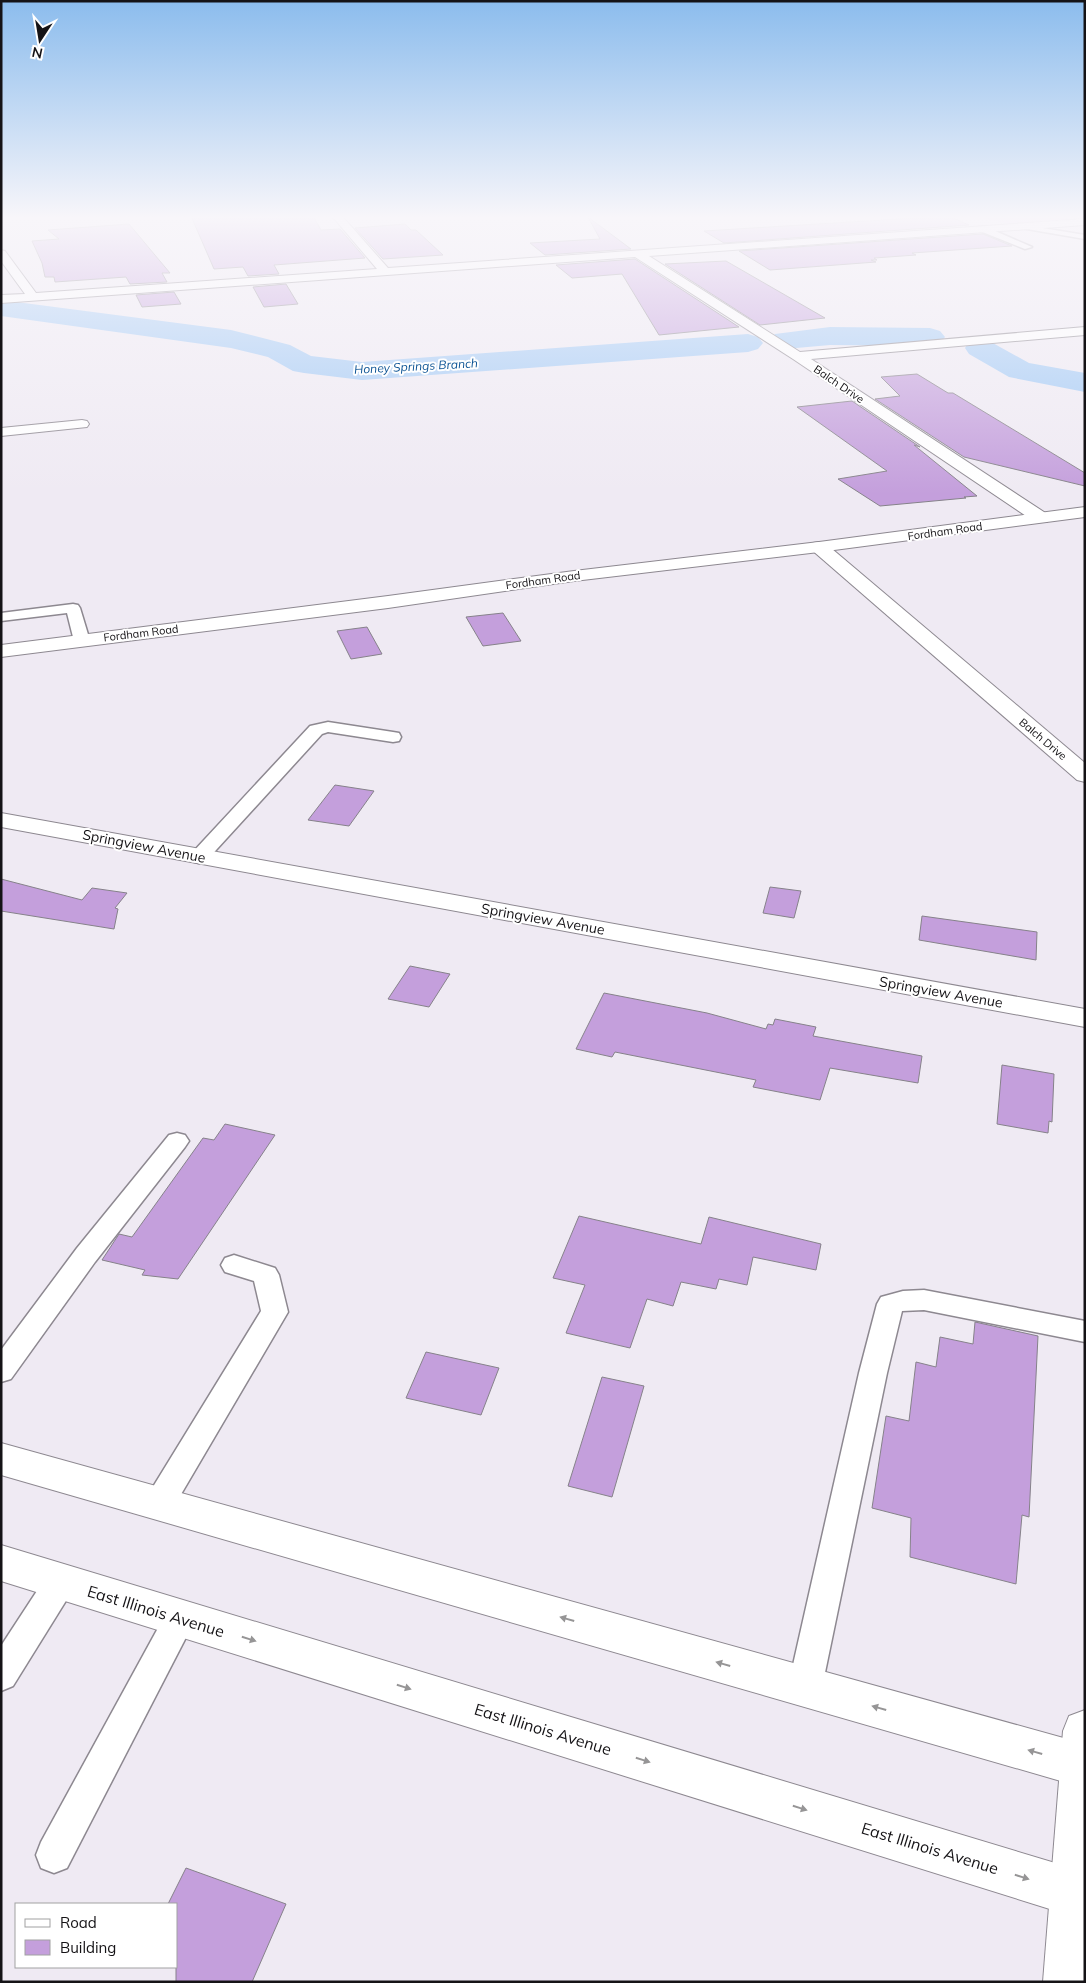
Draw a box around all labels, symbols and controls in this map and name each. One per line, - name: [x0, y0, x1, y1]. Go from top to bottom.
- north arrow: [15, 15, 65, 65]
- text: N: [30, 43, 44, 63]
- water label: Honey Springs Branch: [354, 355, 478, 377]
- street label: Balch Drive: [811, 362, 867, 406]
- street label: Fordham Road: [907, 519, 983, 543]
- street label: Fordham Road: [505, 568, 581, 592]
- street label: Fordham Road: [103, 621, 179, 645]
- street label: Balch Drive: [1016, 715, 1070, 763]
- street label: Springview Avenue: [81, 825, 207, 867]
- street label: Springview Avenue: [480, 899, 606, 939]
- street label: Springview Avenue: [878, 972, 1004, 1012]
- street label: East Illinois Avenue: [85, 1581, 227, 1641]
- one-way arrow: [559, 1615, 574, 1623]
- one-way arrow: [241, 1636, 256, 1644]
- one-way arrow: [715, 1659, 730, 1667]
- one-way arrow: [397, 1683, 412, 1691]
- street label: East Illinois Avenue: [472, 1699, 614, 1759]
- one-way arrow: [872, 1704, 887, 1712]
- one-way arrow: [1028, 1748, 1043, 1756]
- one-way arrow: [636, 1756, 651, 1764]
- one-way arrow: [793, 1804, 808, 1812]
- street label: East Illinois Avenue: [859, 1818, 1001, 1878]
- one-way arrow: [1015, 1873, 1030, 1881]
- legend: [15, 1903, 178, 1968]
- text: Road: [60, 1913, 97, 1932]
- text: Building: [60, 1938, 116, 1957]

